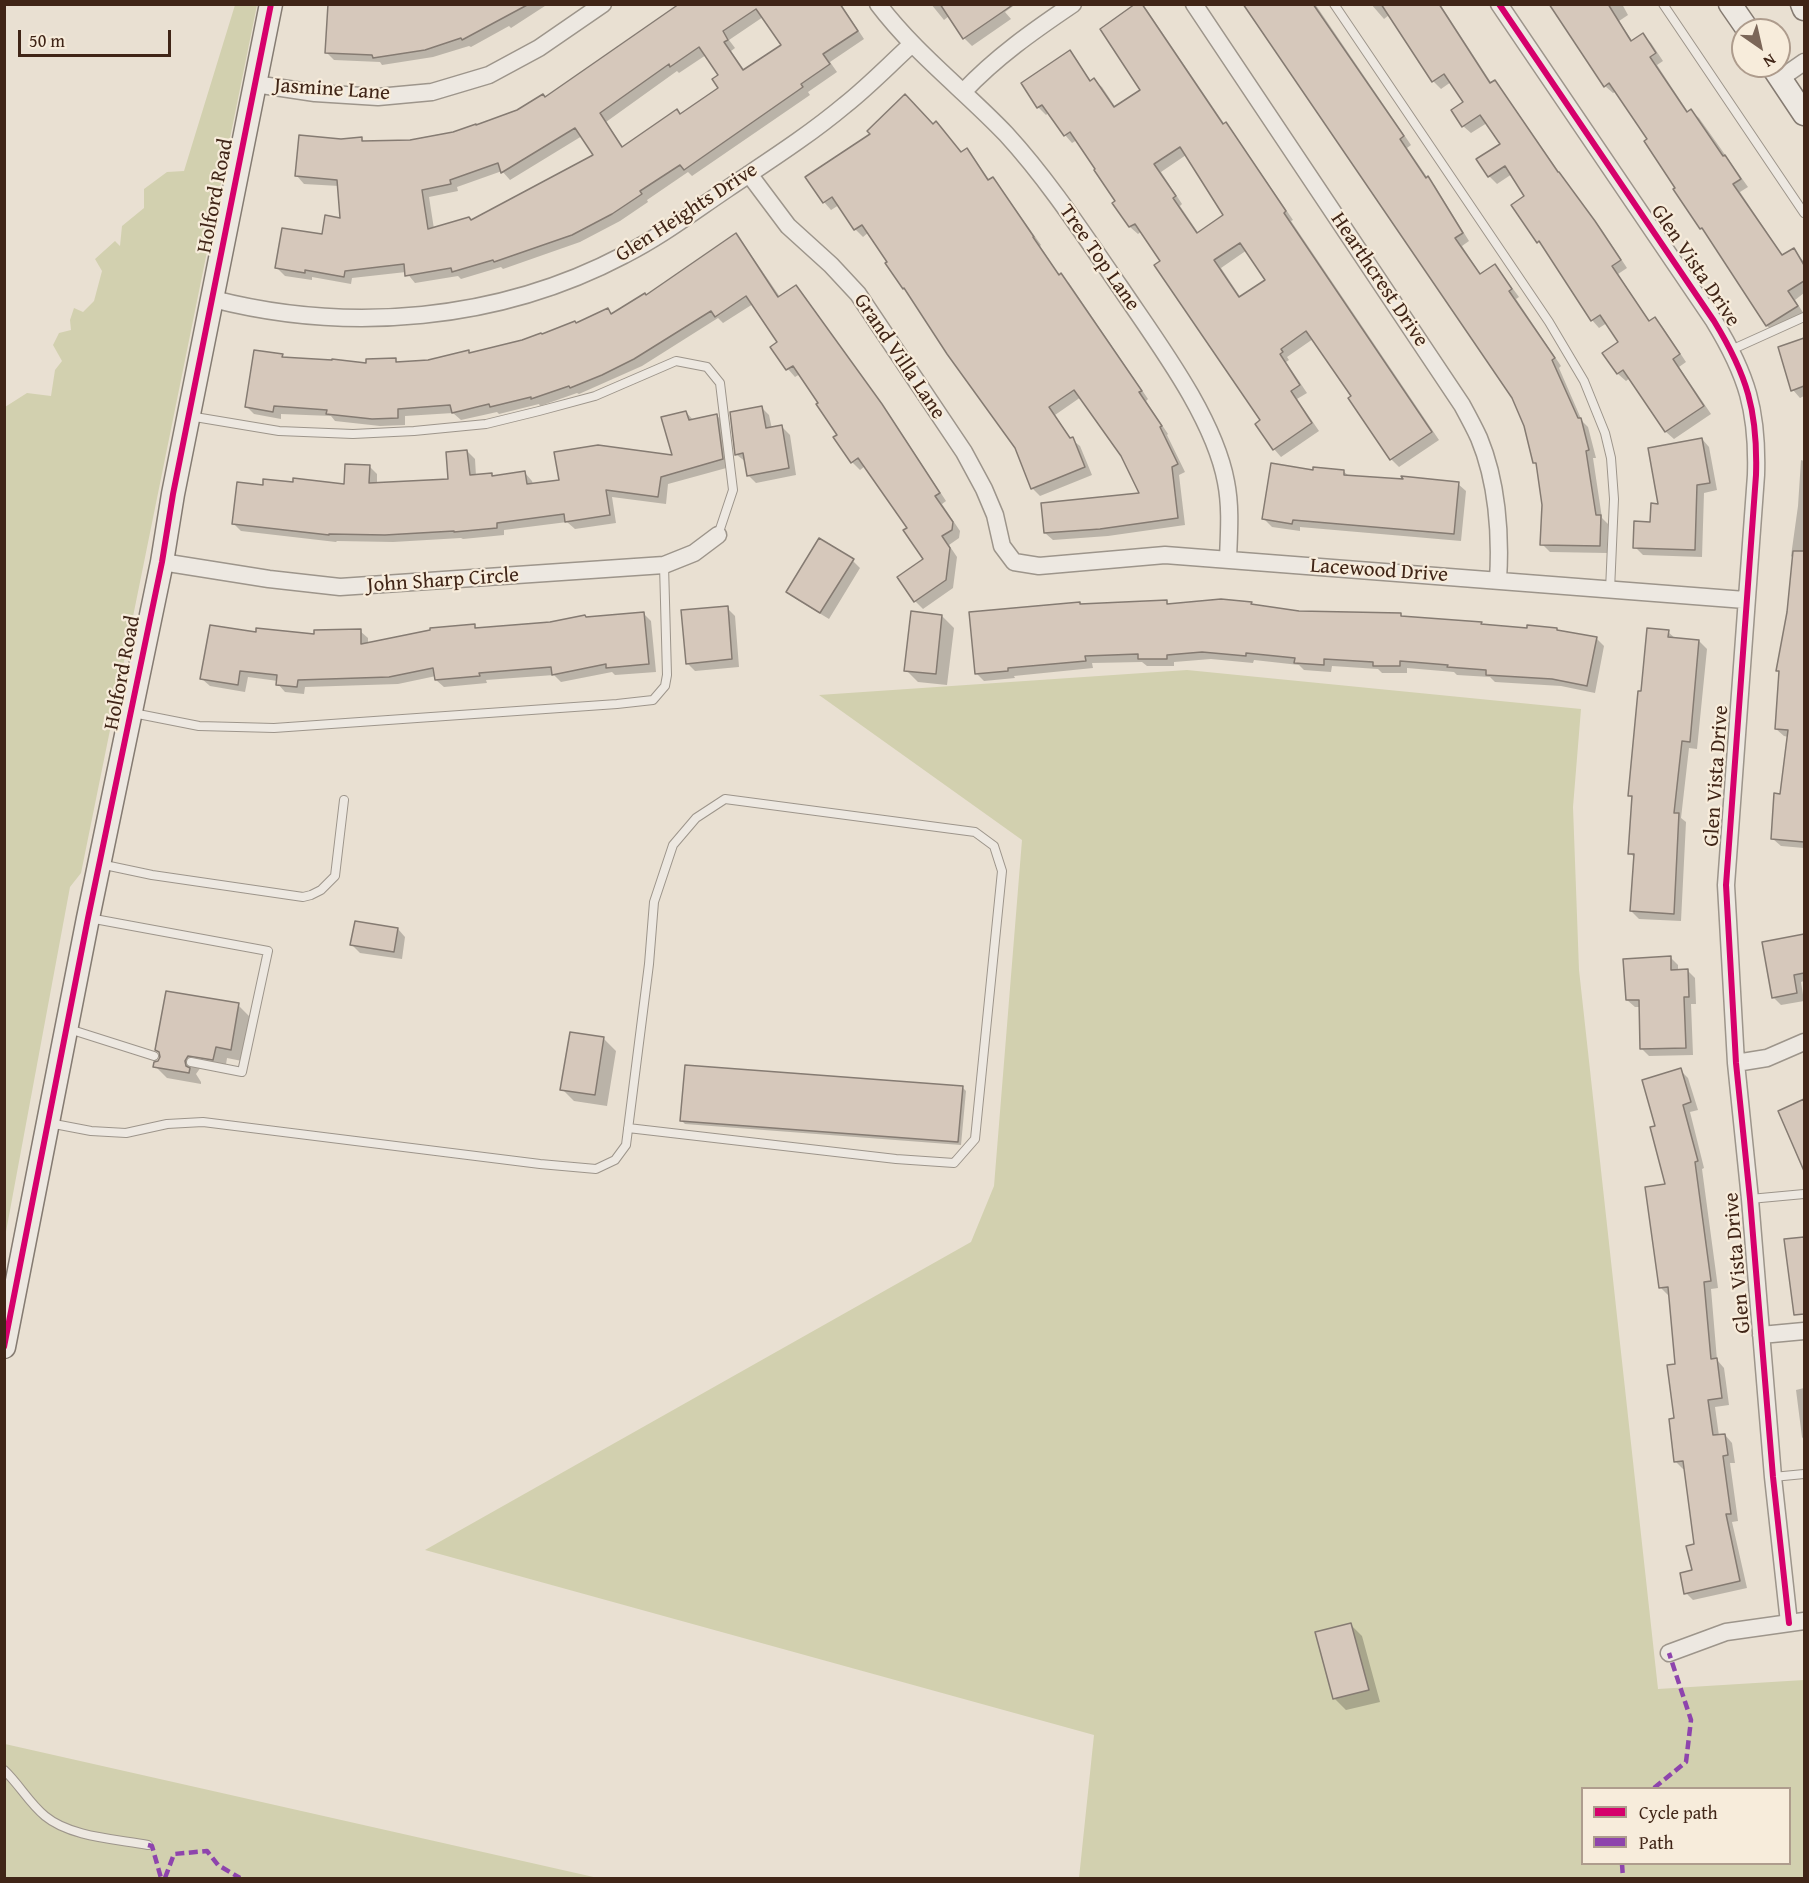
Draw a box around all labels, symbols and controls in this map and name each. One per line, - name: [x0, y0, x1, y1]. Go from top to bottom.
- scale bar: [21, 18, 174, 56]
- north arrow: [1731, 18, 1791, 78]
- text: 50 m: [29, 27, 65, 54]
- text: N: [1759, 48, 1781, 74]
- street label: Jasmine Lane: [273, 73, 391, 107]
- street label: Holford Road: [193, 137, 239, 255]
- street label: Glen Heights Drive: [611, 158, 763, 268]
- street label: Tree Top Lane: [1053, 200, 1145, 316]
- street label: Glen Vista Drive: [1645, 200, 1745, 332]
- street label: Hearthcrest Drive: [1325, 208, 1433, 352]
- street label: Grand Villa Lane: [848, 289, 950, 425]
- street label: Lacewood Drive: [1309, 554, 1449, 588]
- street label: John Sharp Circle: [366, 563, 520, 599]
- street label: Holford Road: [100, 614, 146, 732]
- street label: Glen Vista Drive: [1699, 704, 1735, 848]
- street label: Glen Vista Drive: [1719, 1191, 1757, 1335]
- legend: [1581, 1787, 1791, 1865]
- text: Cycle path: [1639, 1799, 1718, 1826]
- text: Path: [1639, 1829, 1674, 1856]

